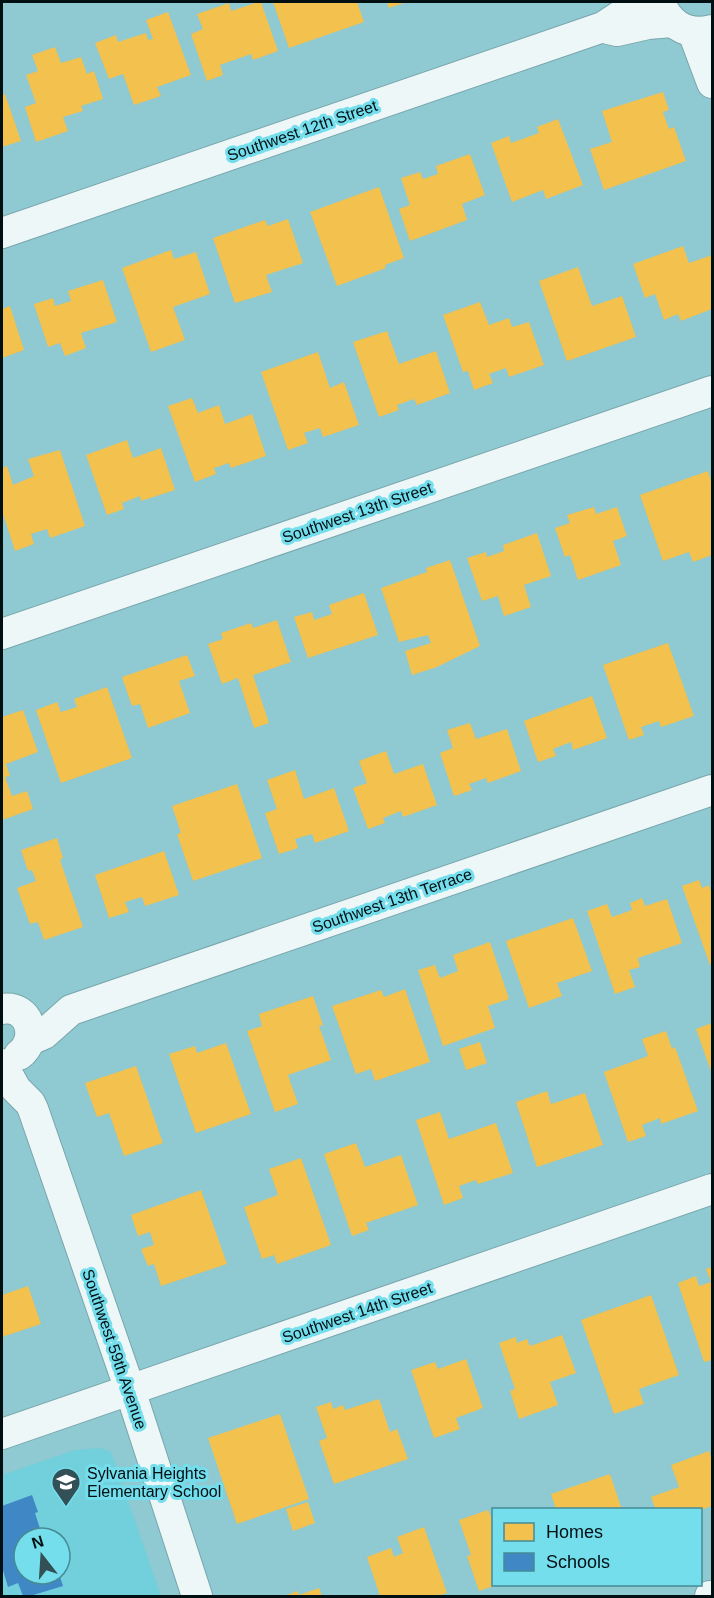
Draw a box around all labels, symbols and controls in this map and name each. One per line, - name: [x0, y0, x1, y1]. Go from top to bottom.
- street label: Southwest 12th Street: [225, 97, 380, 164]
- street label: Southwest 13th Street: [280, 479, 435, 546]
- street label: Southwest 13th Terrace: [310, 865, 474, 936]
- street label: Southwest 59th Avenue: [79, 1267, 150, 1431]
- street label: Southwest 14th Street: [280, 1279, 435, 1346]
- place label: Sylvania Heights Elementary School: [87, 1465, 221, 1500]
- school or university icon: Sylvania Heights Elementary School: [50, 1466, 82, 1508]
- legend: [492, 1508, 702, 1586]
- text: Homes: [546, 1522, 603, 1542]
- north arrow: [12, 1526, 72, 1586]
- text: N: [30, 1532, 46, 1552]
- text: Schools: [546, 1552, 610, 1572]

